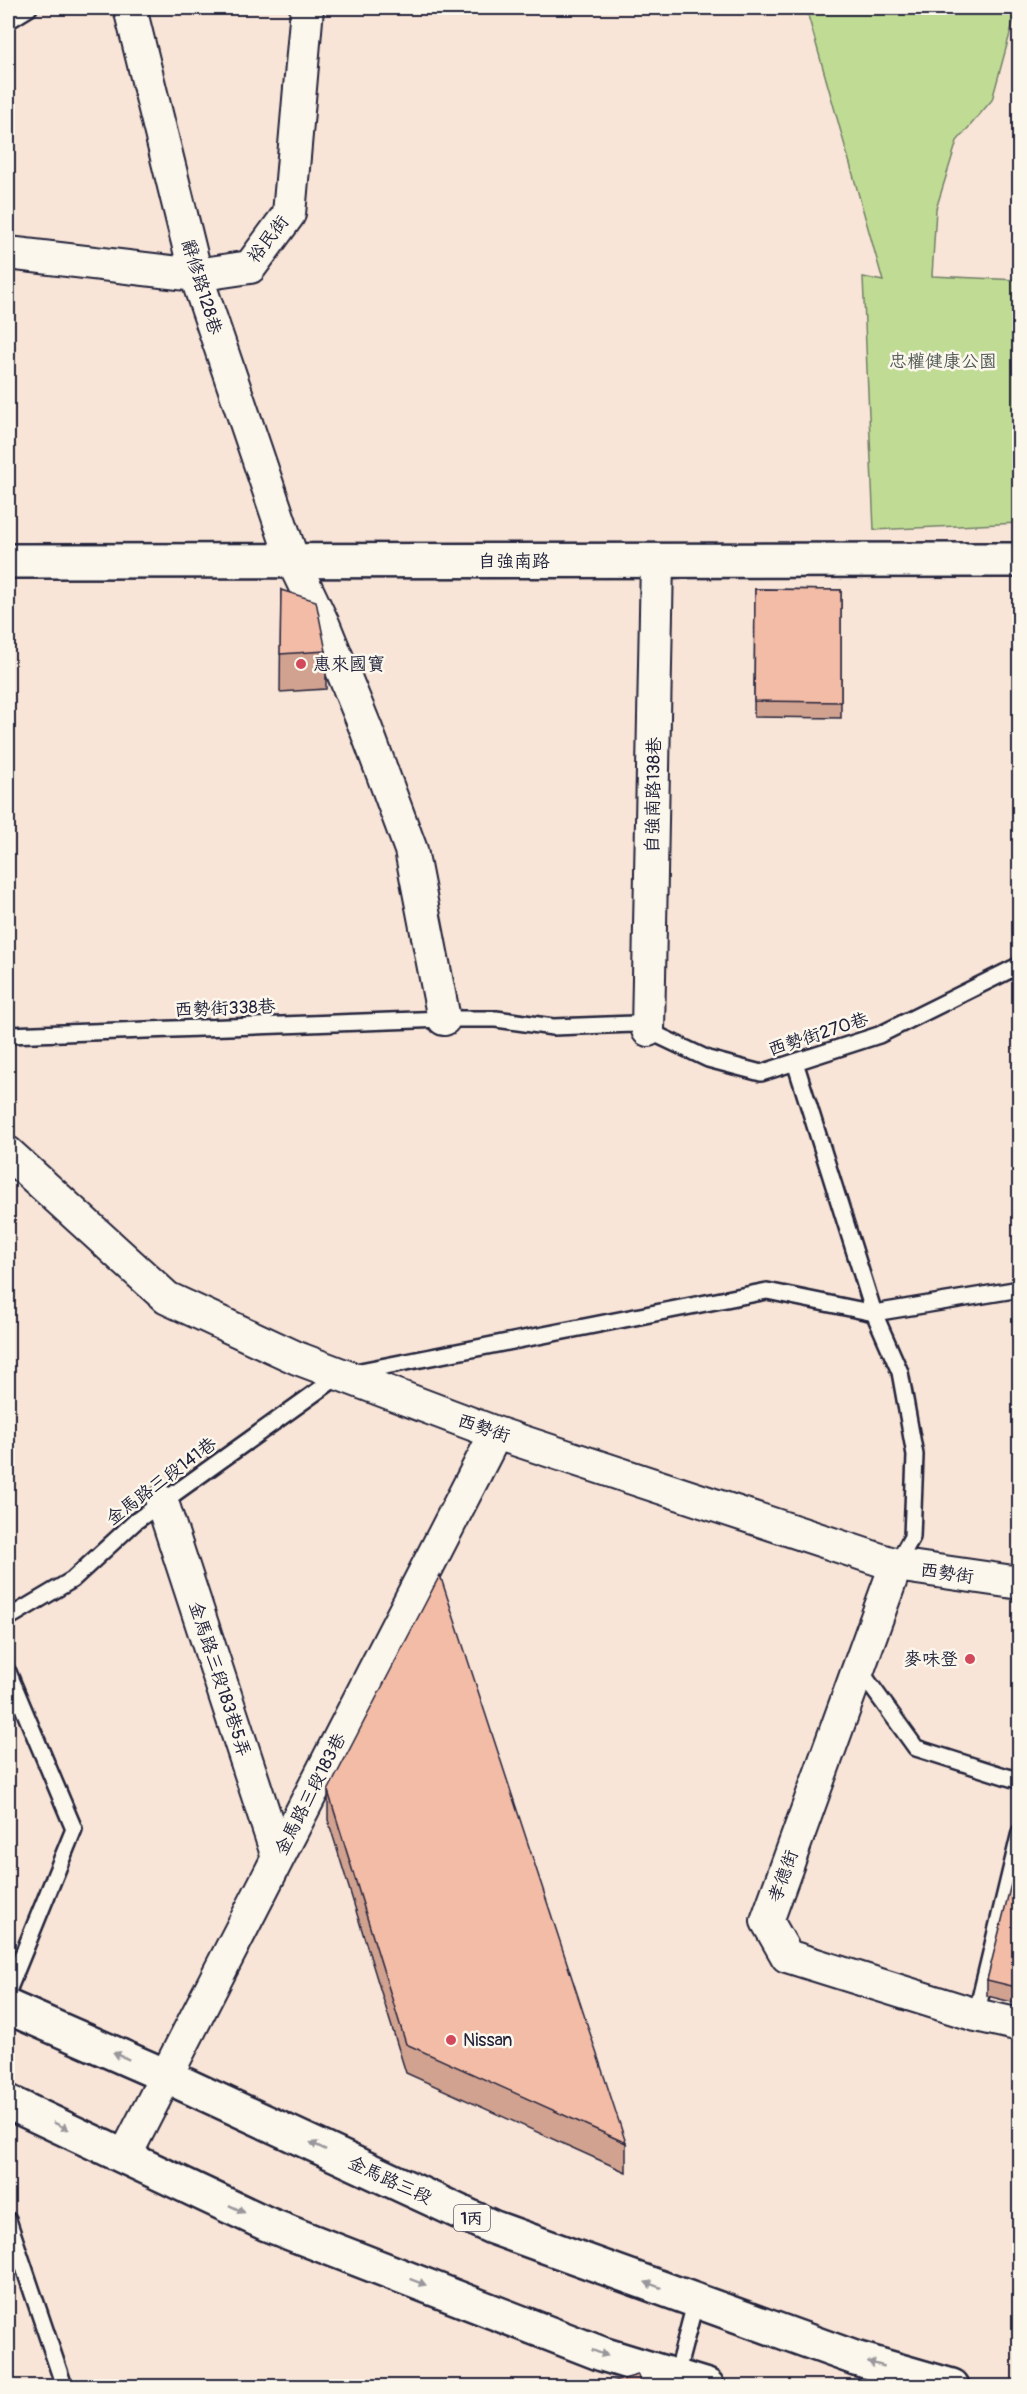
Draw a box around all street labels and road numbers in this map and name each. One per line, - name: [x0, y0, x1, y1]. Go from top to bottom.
- street label: 裕民街: [243, 211, 294, 268]
- street label: 辭修路128巷: [176, 237, 227, 337]
- street label: 自強南路: [478, 550, 550, 573]
- street label: 自強南路138巷: [641, 737, 666, 853]
- street label: 西勢街338巷: [174, 995, 276, 1022]
- street label: 西勢街270巷: [765, 1007, 871, 1061]
- street label: 西勢街: [455, 1409, 513, 1448]
- street label: 金馬路三段141巷: [101, 1432, 221, 1530]
- street label: 西勢街: [919, 1558, 975, 1589]
- street label: 金馬路三段183巷5弄: [184, 1599, 255, 1760]
- street label: 金馬路三段183巷: [270, 1729, 351, 1859]
- street label: 孝德街: [763, 1847, 804, 1905]
- street label: 金馬路三段: [344, 2151, 435, 2210]
- road number: 1丙: [454, 2205, 490, 2231]

